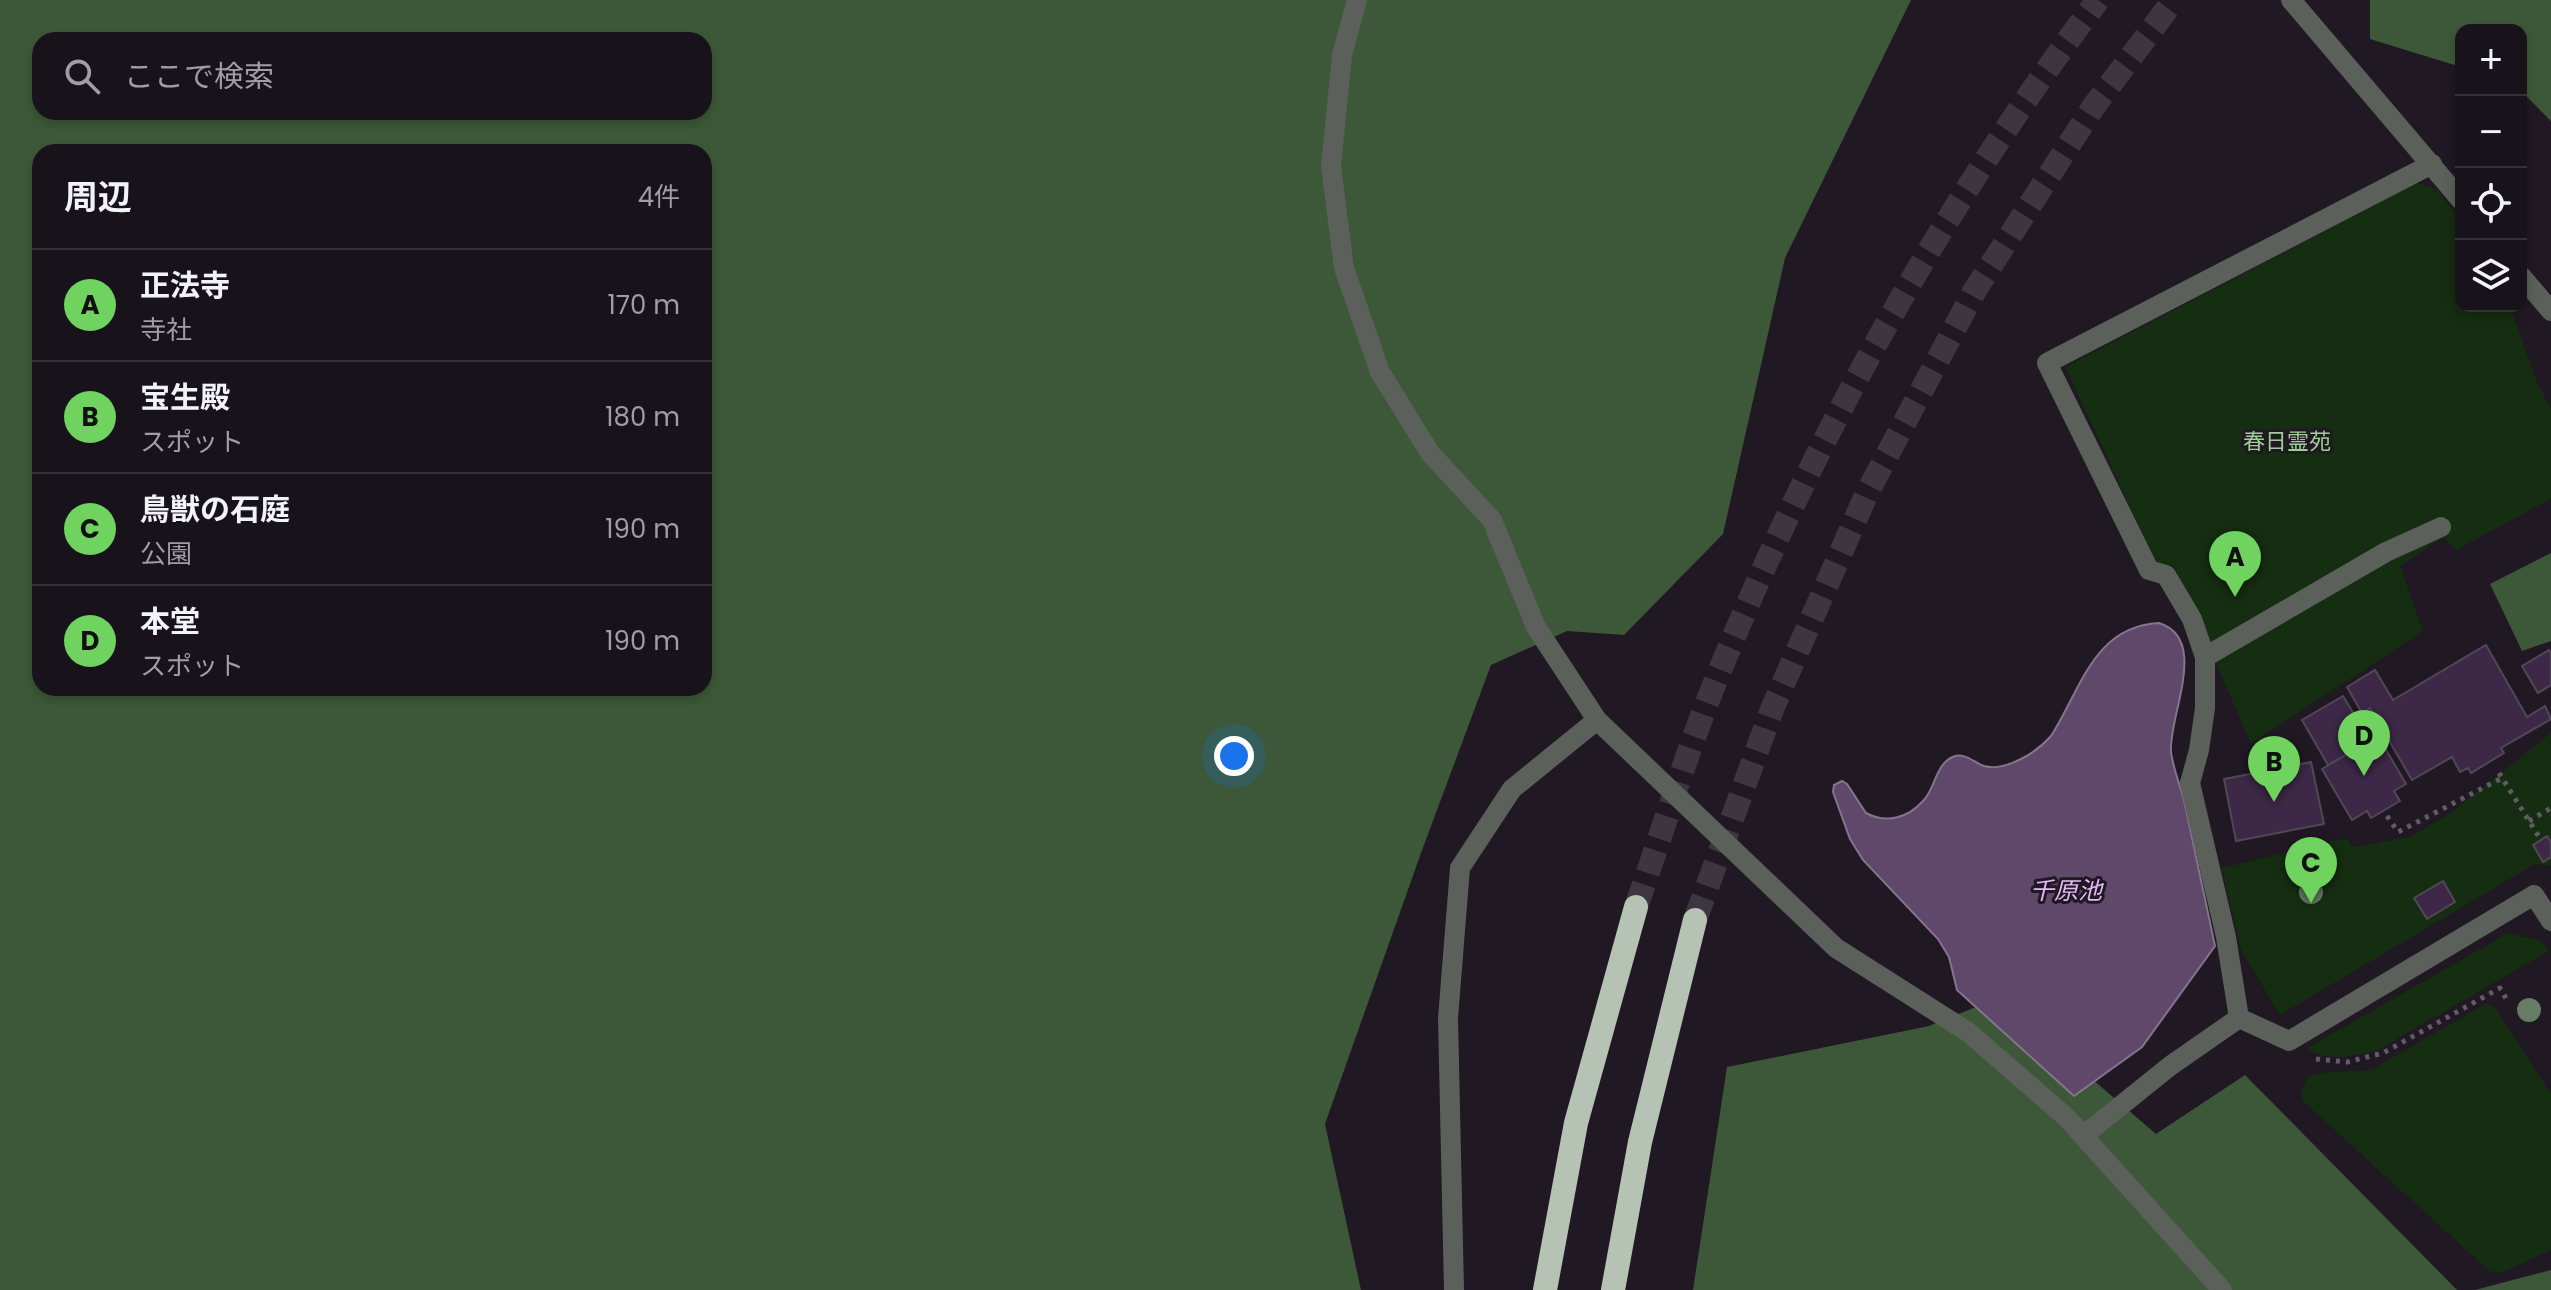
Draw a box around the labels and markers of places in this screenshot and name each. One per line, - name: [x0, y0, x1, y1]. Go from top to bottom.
- pin: A: [2209, 531, 2261, 597]
- pin: D: [2338, 710, 2390, 776]
- pin: B: [2248, 736, 2300, 802]
- pin: C: [2285, 837, 2337, 903]

